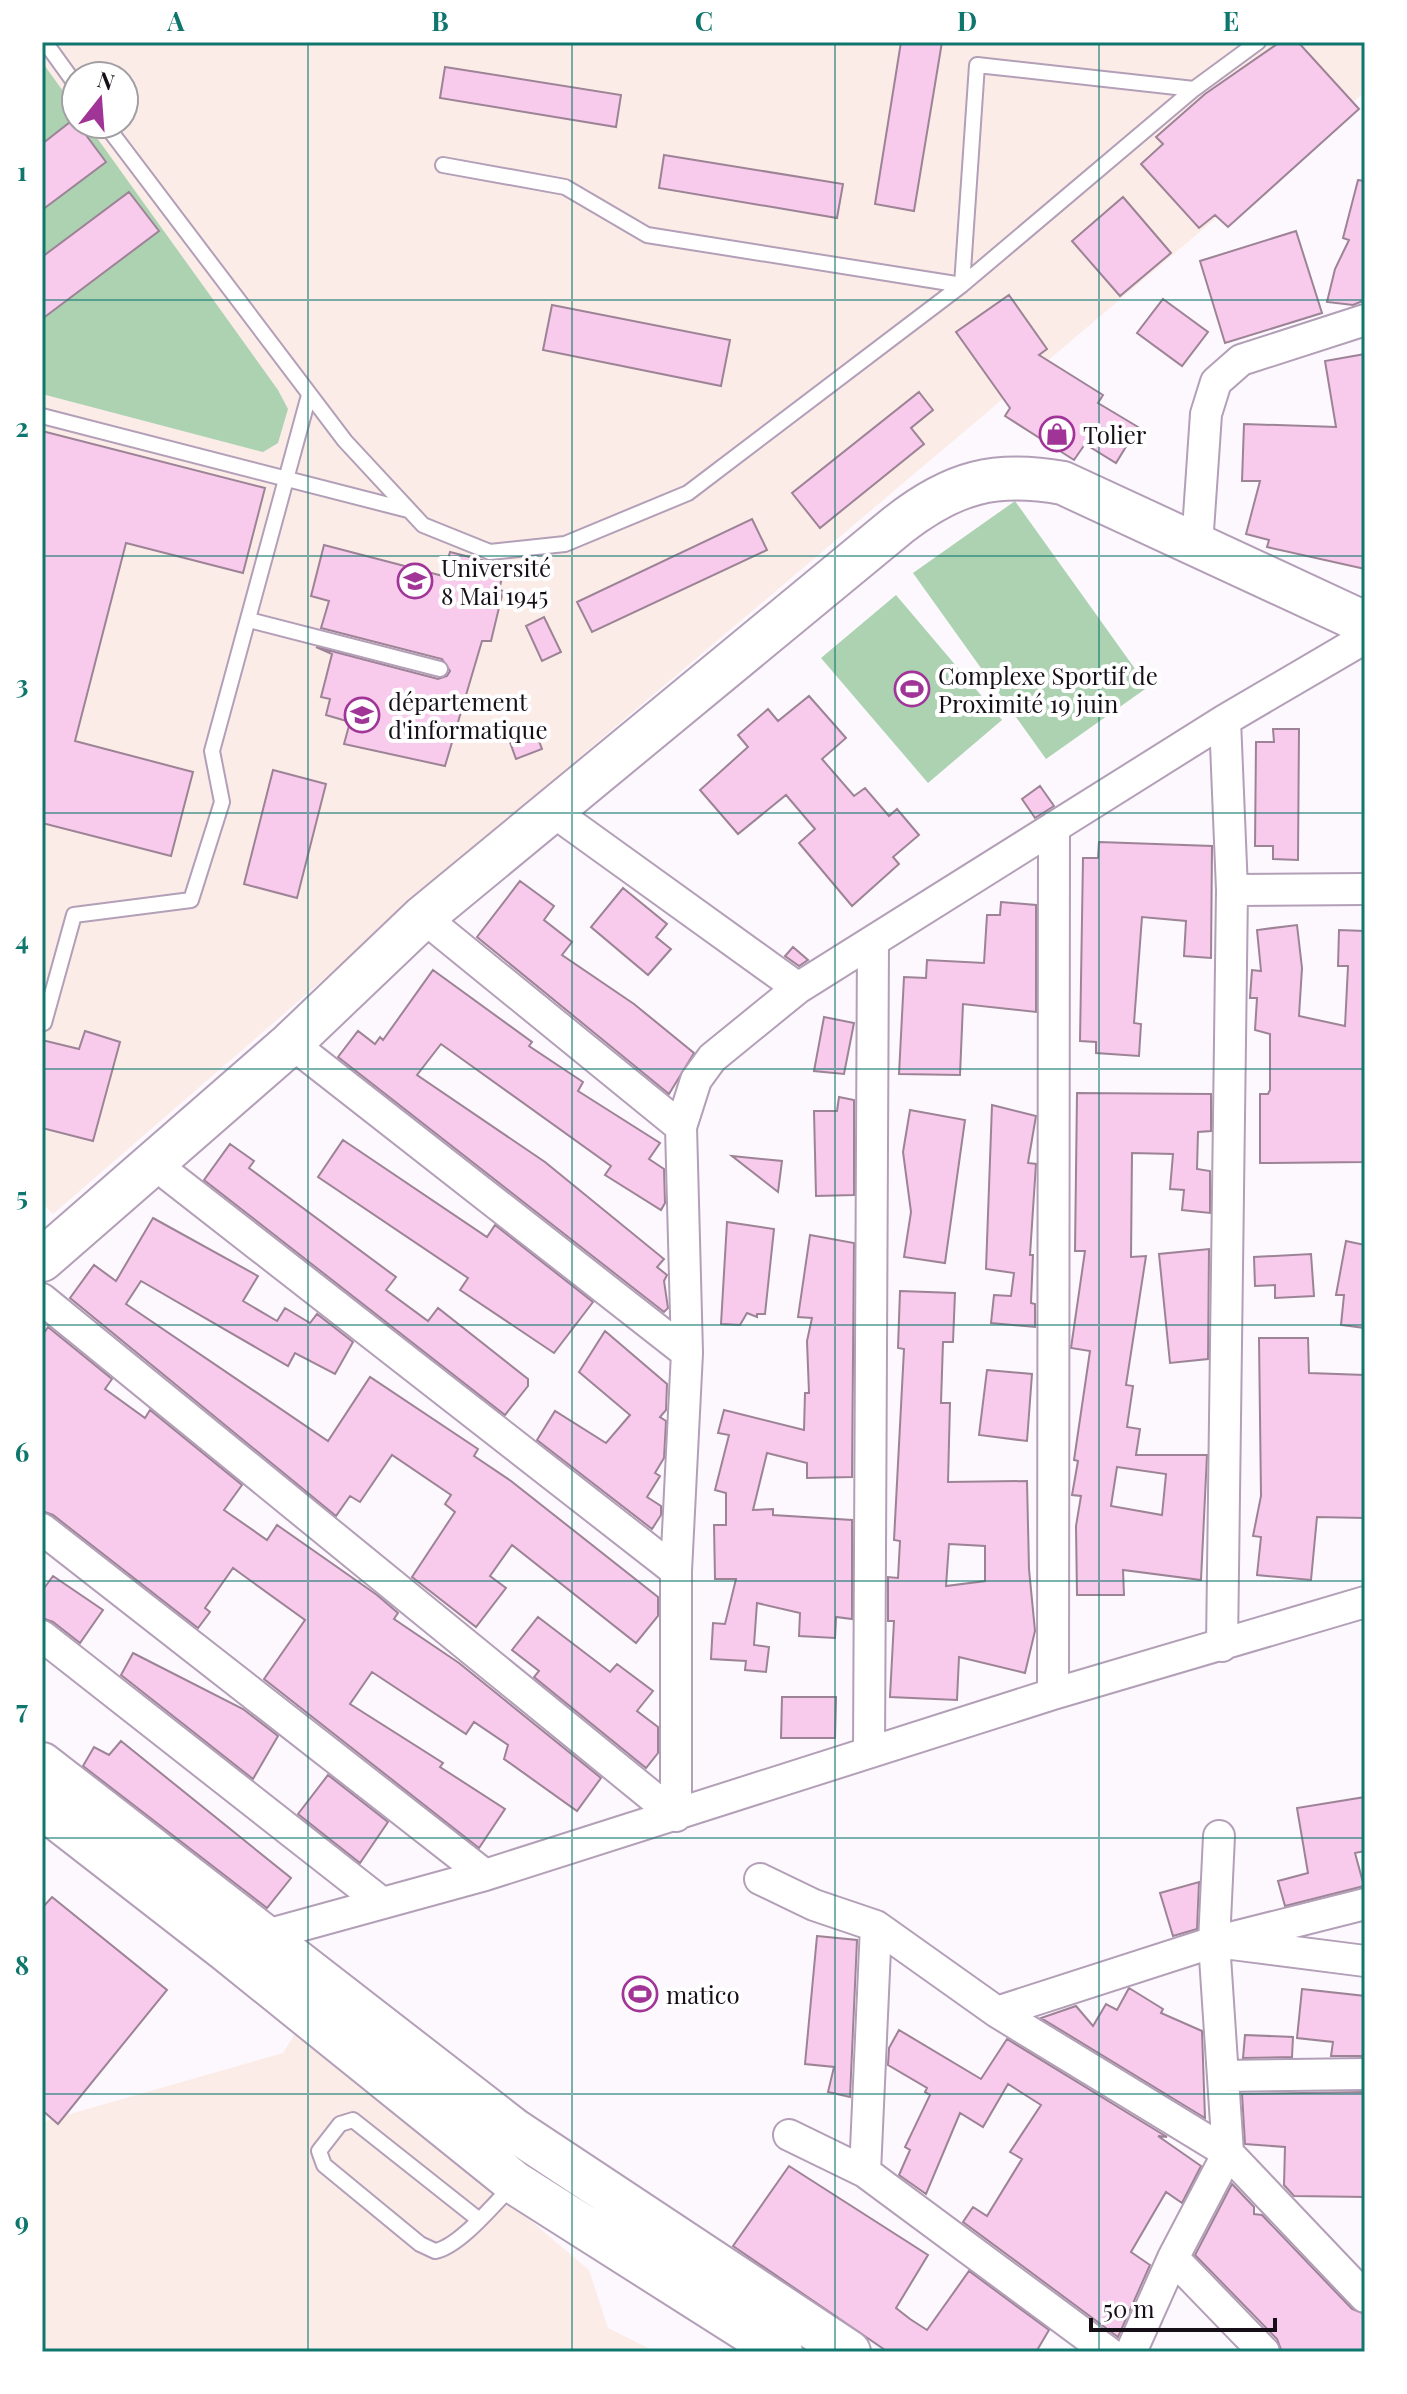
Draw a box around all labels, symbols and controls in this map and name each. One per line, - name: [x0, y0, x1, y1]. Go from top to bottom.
- text: A: [166, 3, 185, 38]
- text: B: [431, 3, 449, 38]
- text: C: [695, 3, 713, 38]
- text: D: [957, 3, 977, 38]
- text: E: [1223, 3, 1239, 38]
- north arrow: [60, 60, 140, 140]
- text: N: [94, 63, 118, 97]
- text: 1: [17, 153, 27, 188]
- text: 2: [15, 409, 29, 444]
- shop icon: Tolier: [1038, 415, 1076, 453]
- place label: Tolier: [1083, 418, 1147, 450]
- place label: Université 8 Mai 1945: [441, 551, 551, 611]
- school or university icon: Université 8 Mai 1945: [396, 562, 434, 600]
- place label: Complexe Sportif de Proximité 19 juin: [938, 659, 1158, 719]
- text: 3: [16, 666, 28, 701]
- sports icon: Complexe Sportif de Proximité 19 juin: [893, 670, 931, 708]
- place label: département d'informatique: [388, 685, 548, 745]
- school or university icon: département d'informatique: [343, 696, 381, 734]
- text: 4: [15, 922, 29, 957]
- text: 5: [16, 1178, 28, 1213]
- text: 6: [15, 1434, 29, 1469]
- text: 7: [16, 1691, 28, 1726]
- text: 8: [15, 1947, 29, 1982]
- sports icon: matico: [621, 1975, 659, 2013]
- place label: matico: [666, 1978, 740, 2010]
- text: 9: [15, 2203, 29, 2238]
- scale bar: [1091, 2282, 1275, 2332]
- text: 50 m: [1103, 2292, 1155, 2324]

